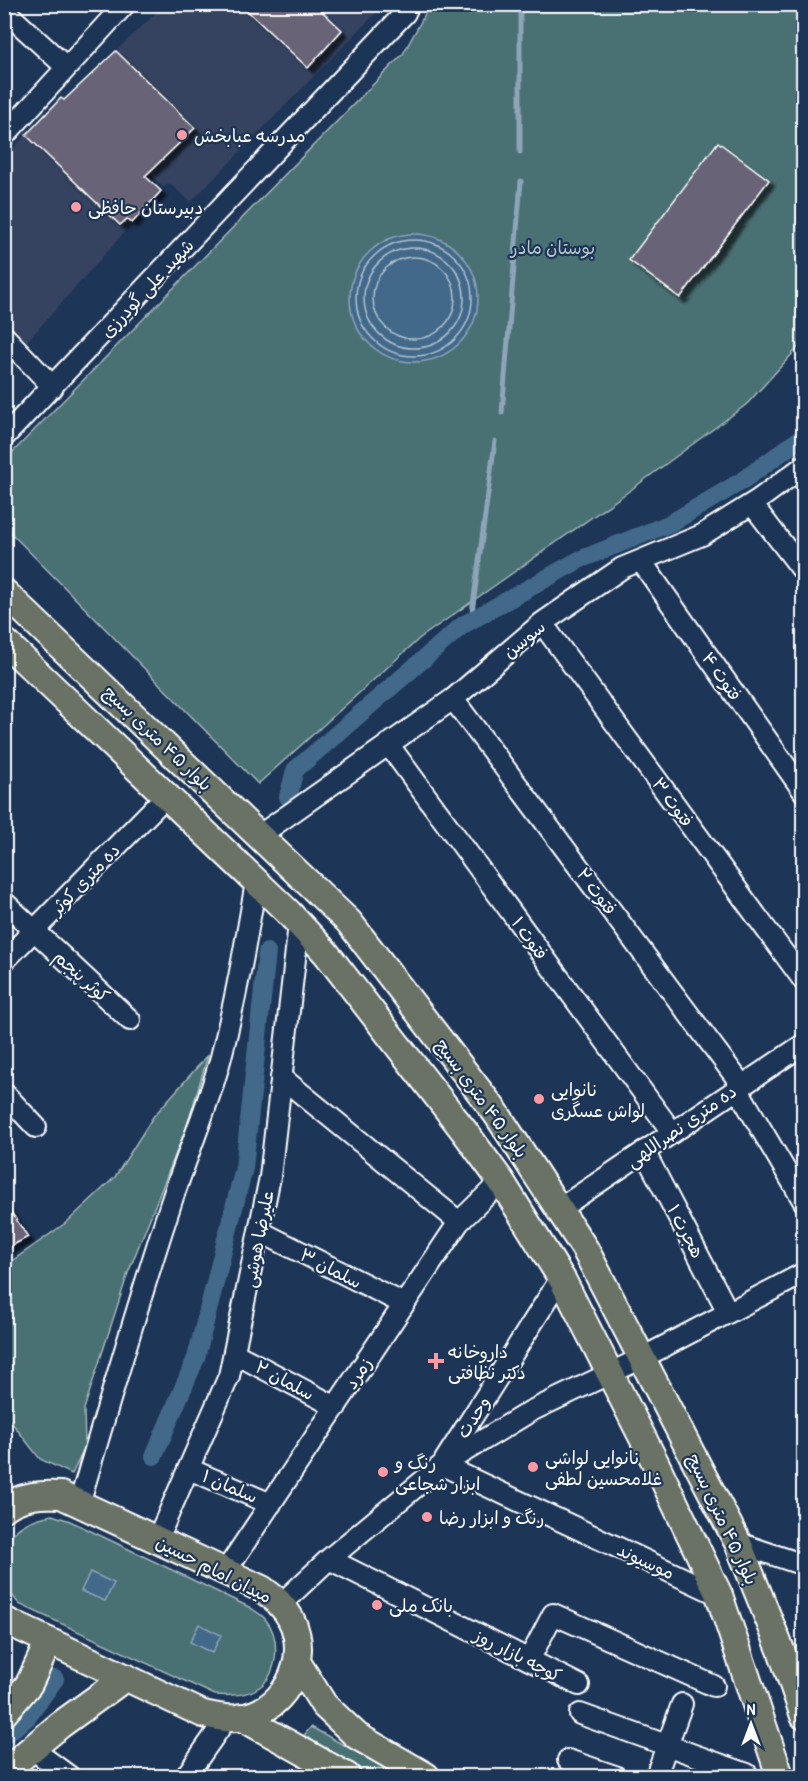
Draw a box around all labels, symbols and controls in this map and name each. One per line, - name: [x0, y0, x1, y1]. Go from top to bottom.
- place label: مدرسه عبابخش: [194, 123, 306, 148]
- marker: مدرسه عبابخش: [175, 128, 189, 142]
- place label: دبیرستان حافظی: [88, 195, 203, 220]
- marker: دبیرستان حافظی: [69, 200, 83, 214]
- street label: شهید علی گودرزی: [95, 233, 199, 343]
- park label: بوستان مادر: [509, 235, 595, 260]
- street label: سوسن: [497, 614, 551, 664]
- street label: فتوت ۴: [696, 647, 748, 705]
- street label: بلوار ۴۵ متری بسیج: [98, 680, 218, 796]
- street label: فتوت ۳: [646, 772, 700, 832]
- street label: ده متری کوثر: [43, 838, 125, 922]
- street label: فتوت ۲: [571, 862, 623, 920]
- street label: فتوت ۱: [506, 911, 554, 965]
- street label: کوثر پنجم: [47, 944, 116, 1010]
- street label: بلوار ۴۵ متری بسیج: [430, 1033, 534, 1163]
- place label: نانوایی لواش عسگری: [551, 1077, 645, 1123]
- street label: ده متری نصراللهی: [621, 1079, 741, 1173]
- marker: نانوایی لواش عسگری: [532, 1092, 546, 1106]
- street label: علیرضا هوشی: [236, 1188, 280, 1290]
- street label: هجرت ۱: [661, 1200, 711, 1262]
- street label: سلمان ۳: [296, 1242, 366, 1294]
- place label: داروخانه دکتر نظافتی: [448, 1339, 526, 1385]
- street label: زمرد: [338, 1352, 378, 1394]
- street label: سلمان ۲: [251, 1354, 319, 1406]
- marker: داروخانه دکتر نظافتی: [429, 1354, 443, 1368]
- street label: وحدت: [450, 1391, 496, 1443]
- place label: نانوایی لواشی غلامحسین لطفی: [545, 1445, 662, 1491]
- street label: بلوار ۴۵ متری بسیج: [682, 1449, 764, 1589]
- place label: رنگ و ابزار شجاعی: [393, 1450, 480, 1496]
- marker: نانوایی لواشی غلامحسین لطفی: [526, 1460, 540, 1474]
- street label: سلمان ۱: [198, 1463, 262, 1509]
- marker: رنگ و ابزار شجاعی: [376, 1465, 390, 1479]
- place label: رنگ و ابزار رضا: [439, 1505, 544, 1530]
- marker: رنگ و ابزار رضا: [420, 1510, 434, 1524]
- street label: میدان امام حسین: [151, 1529, 276, 1611]
- street label: موسیوند: [613, 1537, 679, 1585]
- place label: بانک ملی: [389, 1593, 453, 1618]
- marker: بانک ملی: [370, 1598, 384, 1612]
- street label: کوچه بازار روز: [468, 1621, 566, 1688]
- north arrow: [721, 1694, 781, 1754]
- text: N: [747, 1698, 756, 1720]

